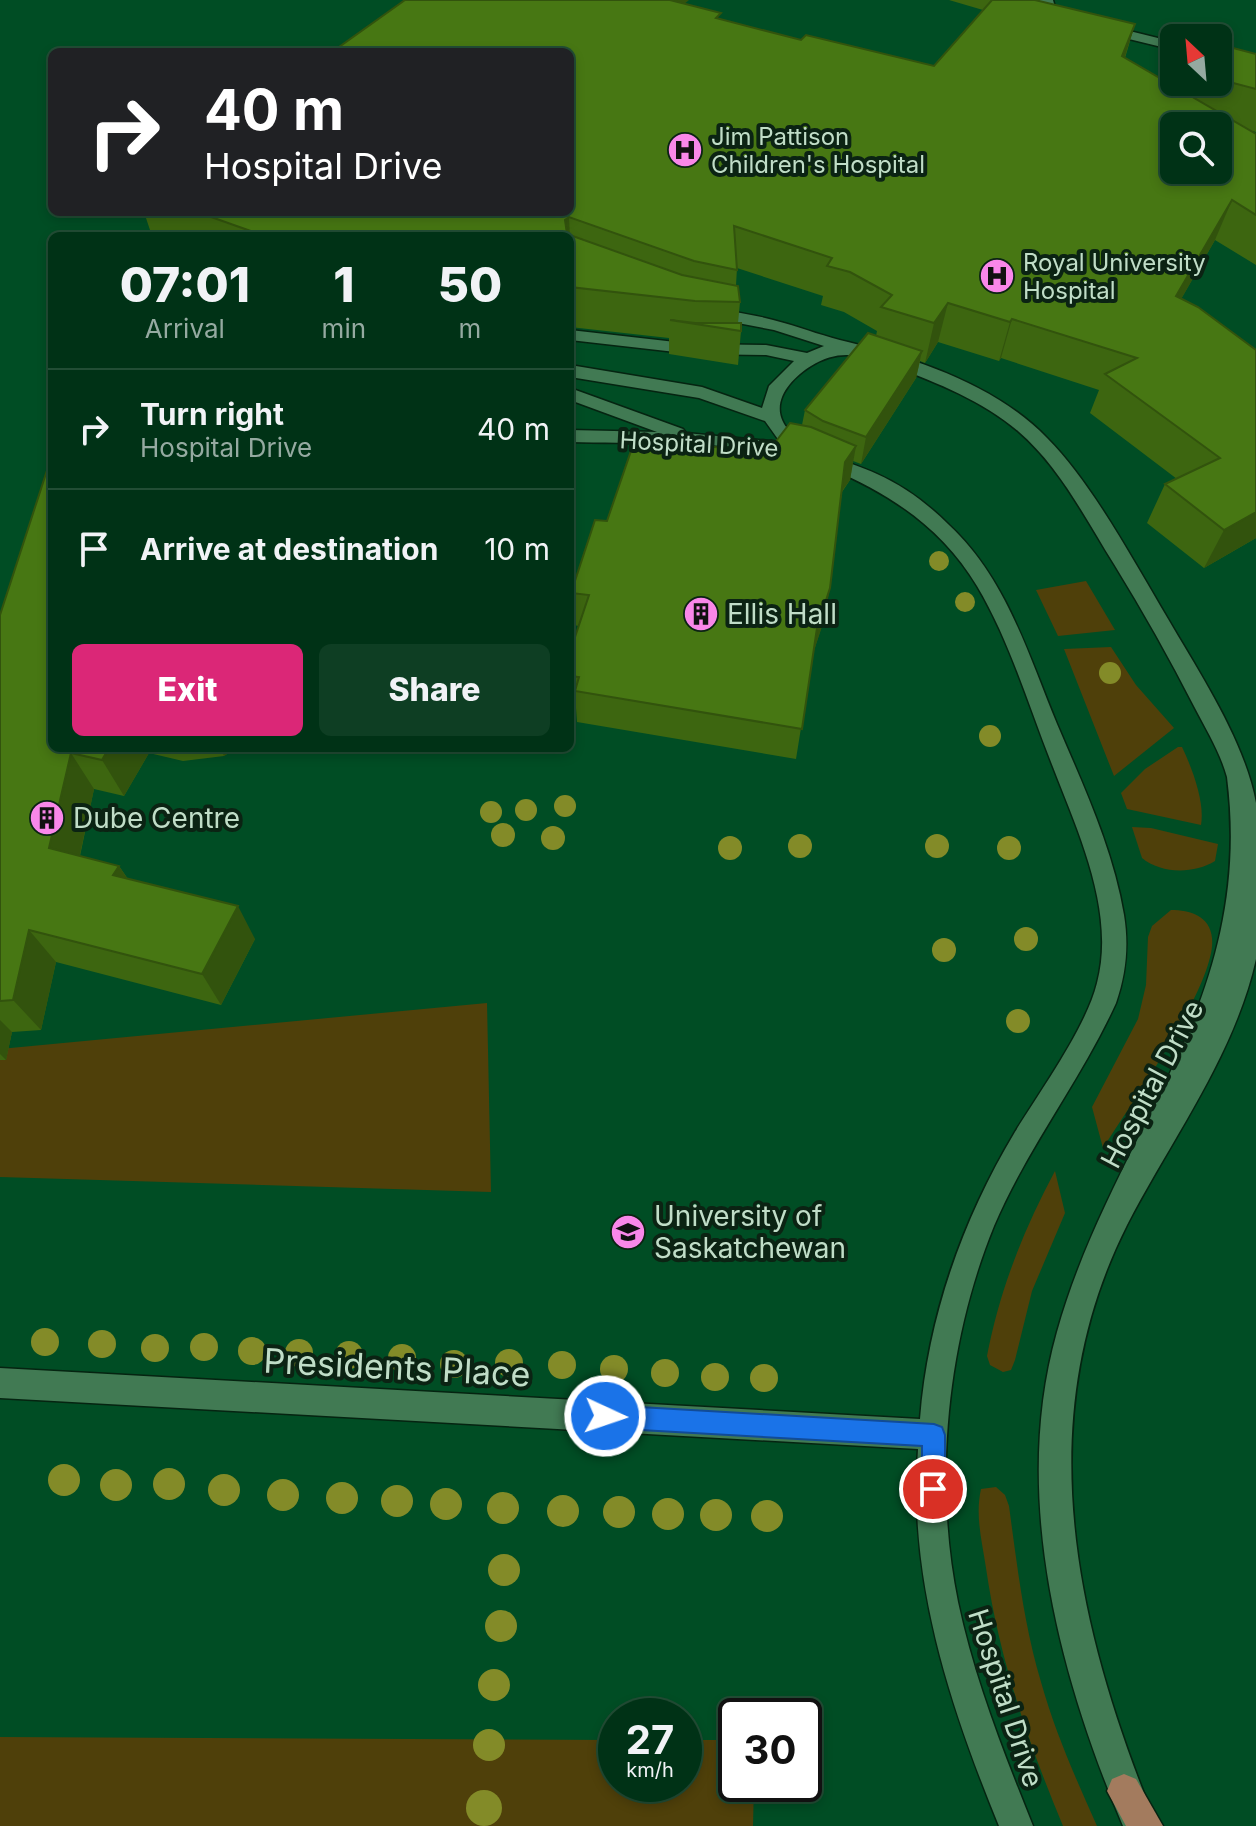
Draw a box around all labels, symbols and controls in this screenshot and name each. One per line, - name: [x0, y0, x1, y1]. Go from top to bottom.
- north arrow: [1160, 24, 1232, 96]
- map controls: [1160, 24, 1232, 184]
- text: 40 m: [204, 76, 344, 144]
- icon: right: [72, 80, 176, 184]
- button: search: [1160, 112, 1232, 184]
- place label: Jim Pattison Children's Hospital: [711, 122, 925, 179]
- hospital icon: Jim Pattison Children's Hospital: [666, 131, 704, 169]
- text: Hospital Drive: [204, 144, 442, 188]
- place label: Royal University Hospital: [1023, 248, 1206, 305]
- text: 07:01: [120, 255, 250, 314]
- text: 1: [333, 255, 354, 314]
- text: 50: [438, 255, 502, 314]
- hospital icon: Royal University Hospital: [978, 257, 1016, 295]
- text: Arrival: [145, 313, 225, 344]
- text: min: [322, 313, 366, 344]
- text: m: [459, 313, 481, 344]
- text: Turn right: [140, 396, 284, 432]
- icon: right: [72, 407, 116, 451]
- text: 40 m: [477, 411, 550, 447]
- street label: Hospital Drive: [619, 425, 779, 463]
- text: Hospital Drive: [140, 432, 312, 463]
- icon: arrive: [72, 527, 116, 571]
- text: Arrive at destination: [140, 531, 438, 567]
- text: 10 m: [484, 531, 550, 567]
- building icon: Ellis Hall: [682, 595, 720, 633]
- place label: Ellis Hall: [727, 597, 837, 631]
- button: Exit: [72, 644, 303, 736]
- button: Share: [319, 644, 550, 736]
- building icon: Dube Centre: [28, 799, 66, 837]
- place label: Dube Centre: [73, 801, 240, 835]
- street label: Hospital Drive: [1093, 994, 1211, 1174]
- place label: University of Saskatchewan: [654, 1199, 846, 1265]
- school or university icon: University of Saskatchewan: [609, 1213, 647, 1251]
- street label: Presidents Place: [262, 1340, 532, 1394]
- position arrow: [563, 1374, 647, 1458]
- pin: [899, 1455, 967, 1523]
- icon: arrive: [911, 1467, 955, 1511]
- street label: Hospital Drive: [961, 1605, 1051, 1791]
- speed limit sign: 30: [718, 1698, 822, 1802]
- text: 27: [626, 1715, 674, 1764]
- text: km/h: [626, 1758, 674, 1782]

